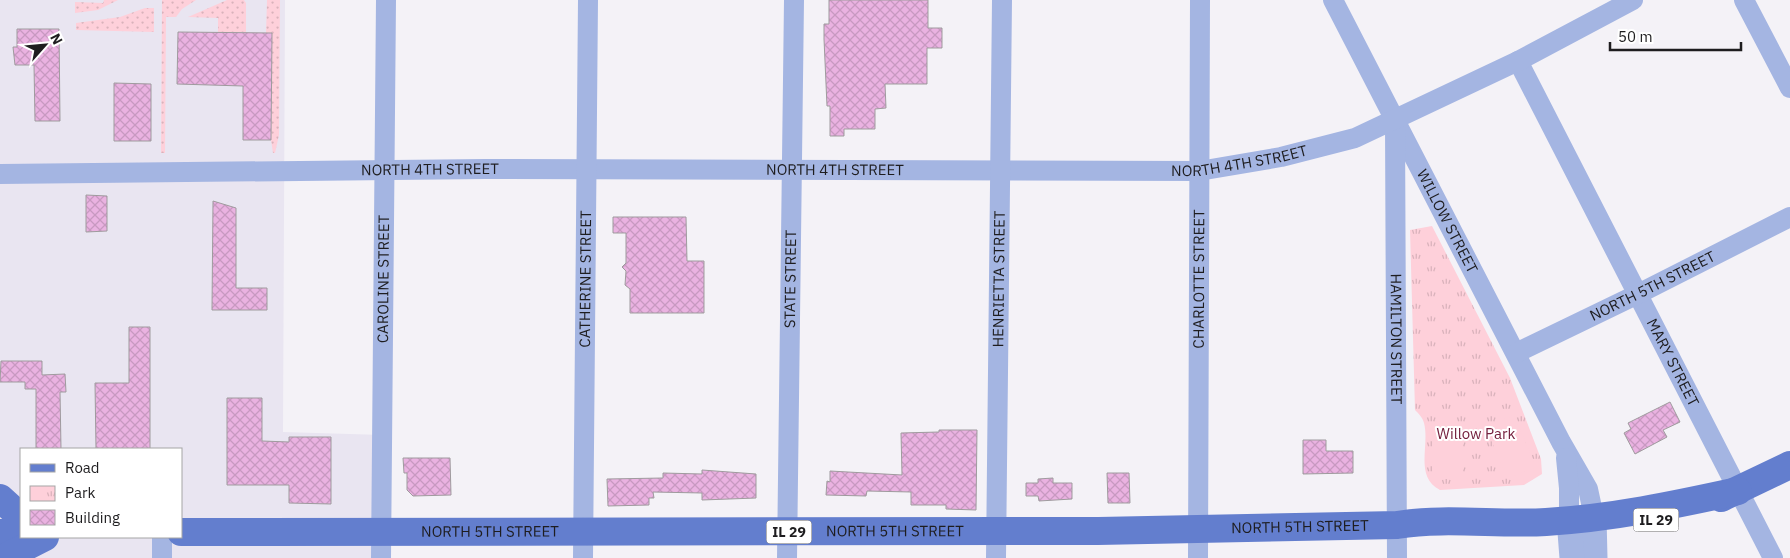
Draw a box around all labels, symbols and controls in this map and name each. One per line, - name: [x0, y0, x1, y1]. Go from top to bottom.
- north arrow: [20, 20, 70, 70]
- scale bar: [1610, 20, 1741, 52]
- text: 50 m: [1618, 27, 1653, 46]
- text: N: [46, 30, 67, 48]
- street label: NORTH 4TH STREET: [1171, 141, 1309, 180]
- street label: NORTH 4TH STREET: [361, 159, 499, 179]
- street label: NORTH 4TH STREET: [766, 160, 904, 179]
- street label: WILLOW STREET: [1413, 166, 1482, 277]
- street label: CHARLOTTE STREET: [1189, 209, 1208, 349]
- street label: CATHERINE STREET: [575, 210, 595, 348]
- street label: HENRIETTA STREET: [988, 210, 1009, 348]
- street label: CAROLINE STREET: [373, 214, 393, 343]
- street label: STATE STREET: [780, 229, 800, 328]
- street label: NORTH 5TH STREET: [1586, 246, 1719, 325]
- street label: HAMILTON STREET: [1387, 274, 1406, 405]
- street label: MARY STREET: [1643, 315, 1704, 410]
- park label: Willow Park: [1437, 424, 1516, 443]
- legend: [20, 448, 182, 538]
- text: Road: [65, 458, 100, 477]
- text: Park: [65, 483, 95, 502]
- text: Building: [65, 508, 120, 527]
- road number: IL 29: [1634, 508, 1678, 532]
- street label: NORTH 5TH STREET: [1231, 516, 1369, 537]
- road number: IL 29: [766, 520, 812, 544]
- street label: NORTH 5TH STREET: [826, 521, 964, 540]
- street label: NORTH 5TH STREET: [421, 522, 559, 541]

